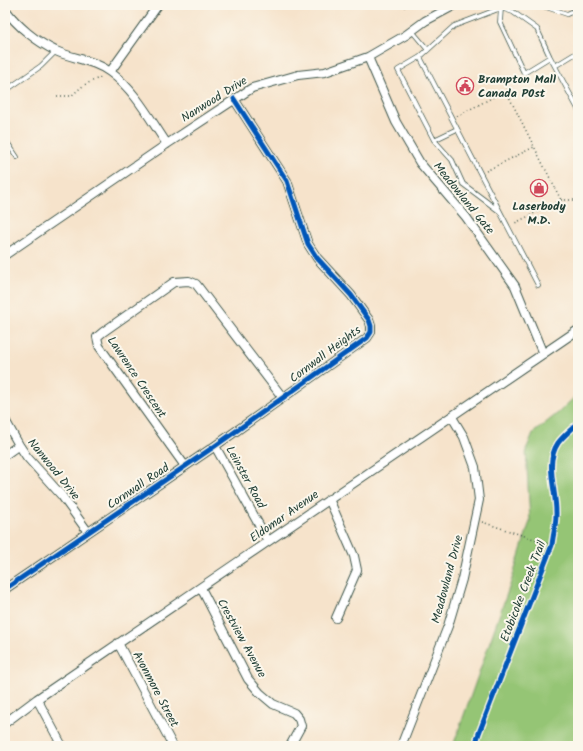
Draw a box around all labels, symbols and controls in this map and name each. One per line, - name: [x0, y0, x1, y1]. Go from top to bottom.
- place label: Brampton Mall Canada P0st: [478, 70, 557, 103]
- street label: Nanwood Drive: [177, 71, 252, 127]
- public building icon: Brampton Mall Canada P0st: [455, 76, 475, 96]
- street label: Meadowland Gate: [428, 158, 499, 239]
- shop icon: Laserbody M.D.: [529, 178, 549, 198]
- place label: Laserbody M.D.: [512, 197, 566, 230]
- street label: Cornwall Heights: [285, 321, 365, 388]
- street label: Lawrence Crescent: [102, 333, 171, 422]
- street label: Nanwood Drive: [23, 434, 85, 505]
- street label: Leinster Road: [220, 442, 271, 513]
- street label: Cornwall Road: [103, 458, 174, 514]
- street label: Eldomar Avenue: [246, 485, 323, 547]
- street label: Meadowland Drive: [427, 532, 469, 625]
- street label: Etobicoke Creek Trail: [495, 538, 552, 645]
- street label: Crestview Avenue: [212, 595, 271, 682]
- street label: Avonmore Street: [128, 648, 184, 731]

